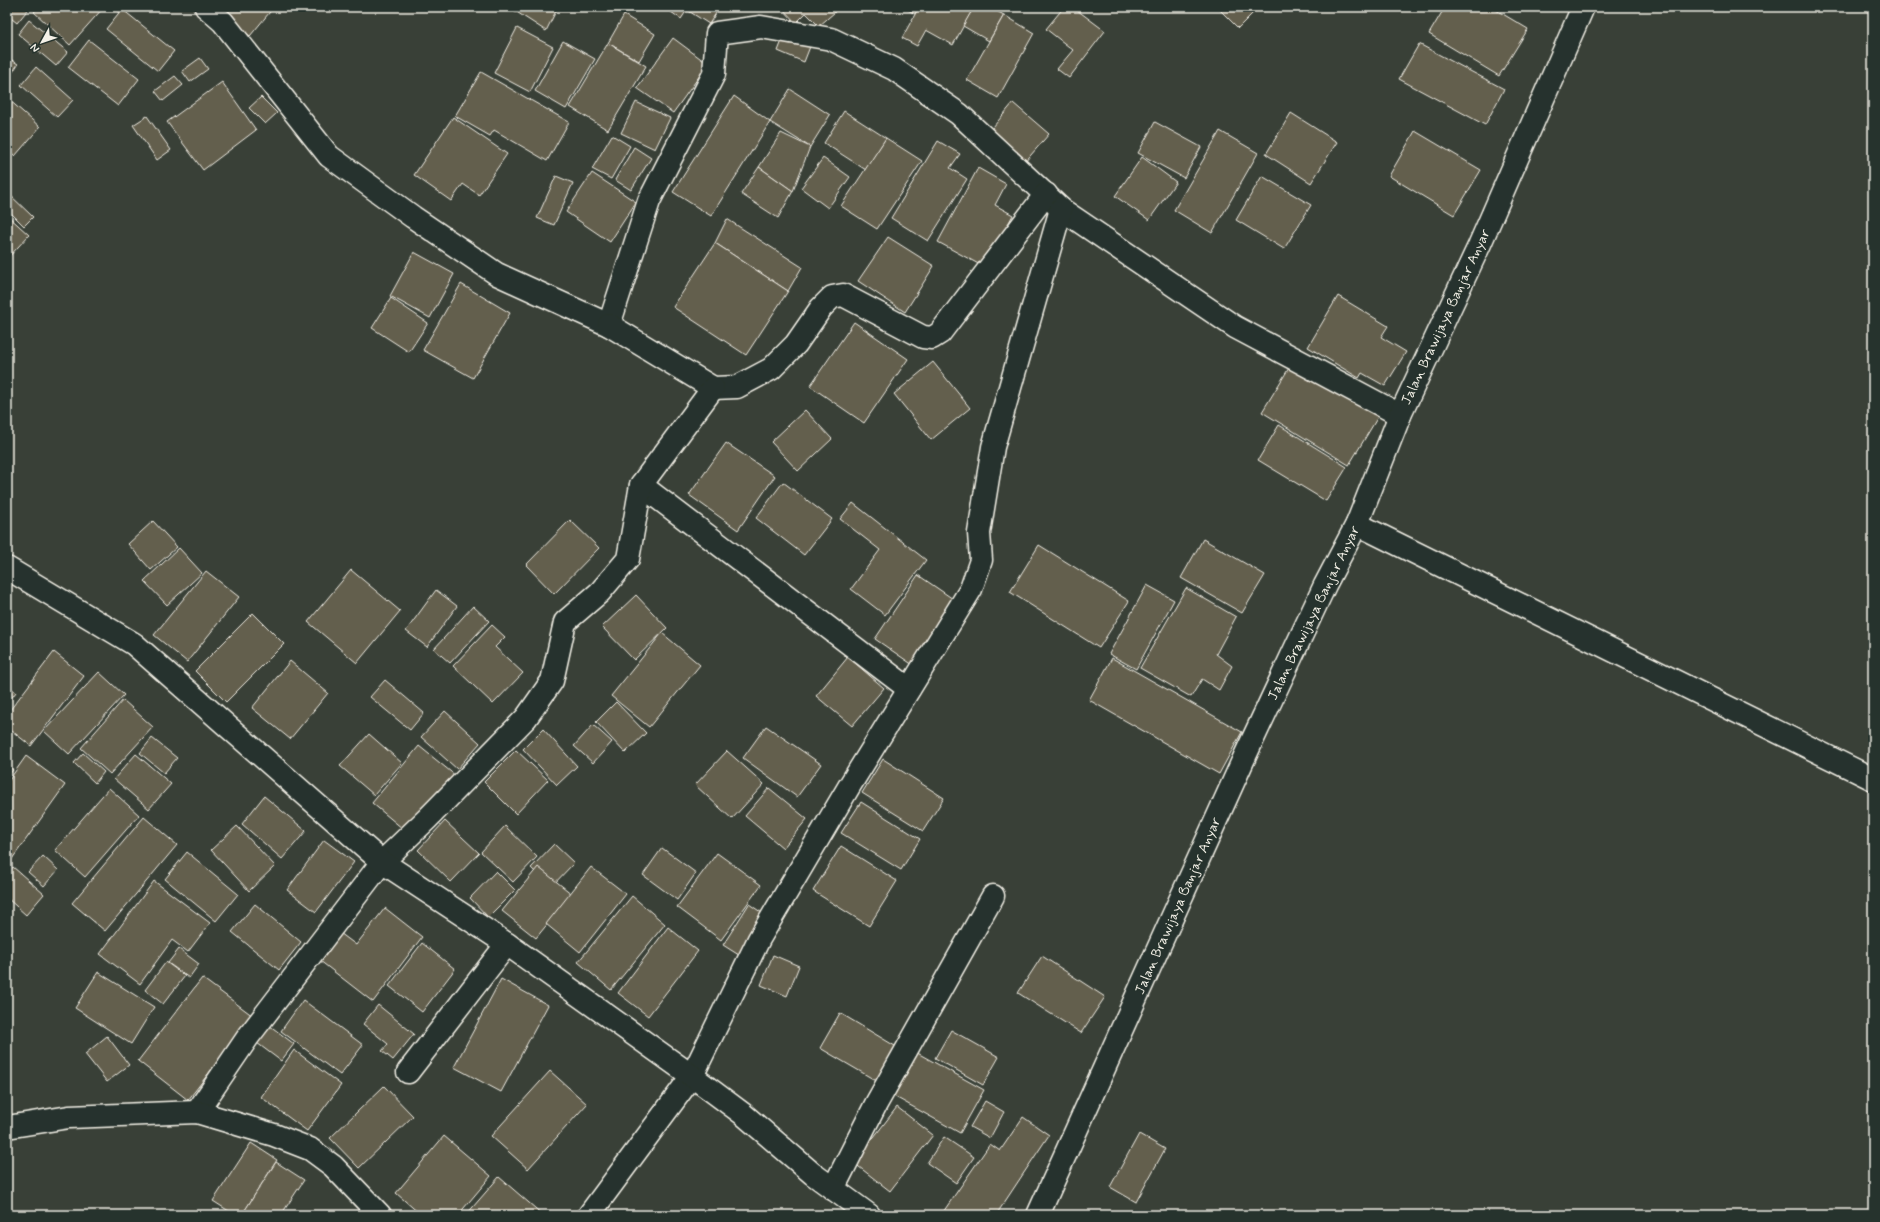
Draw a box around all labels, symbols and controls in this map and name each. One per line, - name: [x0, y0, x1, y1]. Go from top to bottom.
- north arrow: [22, 22, 62, 62]
- text: N: [27, 40, 43, 55]
- street label: Jalan Brawijaya Banjar Anyar: [1397, 226, 1495, 408]
- street label: Jalan Brawijaya Banjar Anyar: [1264, 522, 1364, 703]
- street label: Jalan Brawijaya Banjar Anyar: [1131, 814, 1225, 997]

